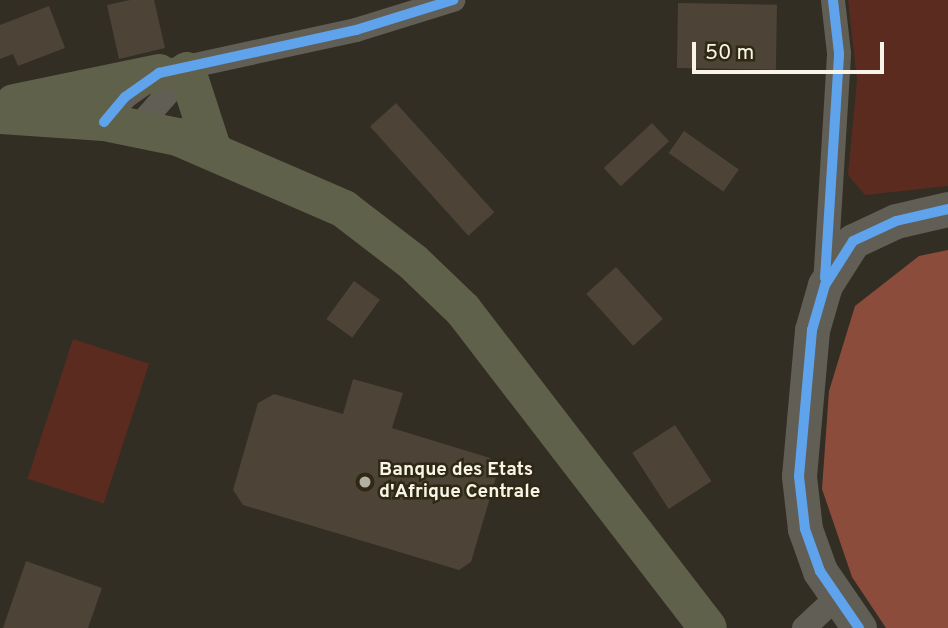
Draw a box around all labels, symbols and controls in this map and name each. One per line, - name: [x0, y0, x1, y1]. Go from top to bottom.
- scale bar: [696, 28, 888, 72]
- text: 50 m: [705, 40, 754, 67]
- place label: Banque des Etats d'Afrique Centrale: [379, 460, 540, 504]
- marker: Banque des Etats d'Afrique Centrale: [357, 474, 373, 490]

